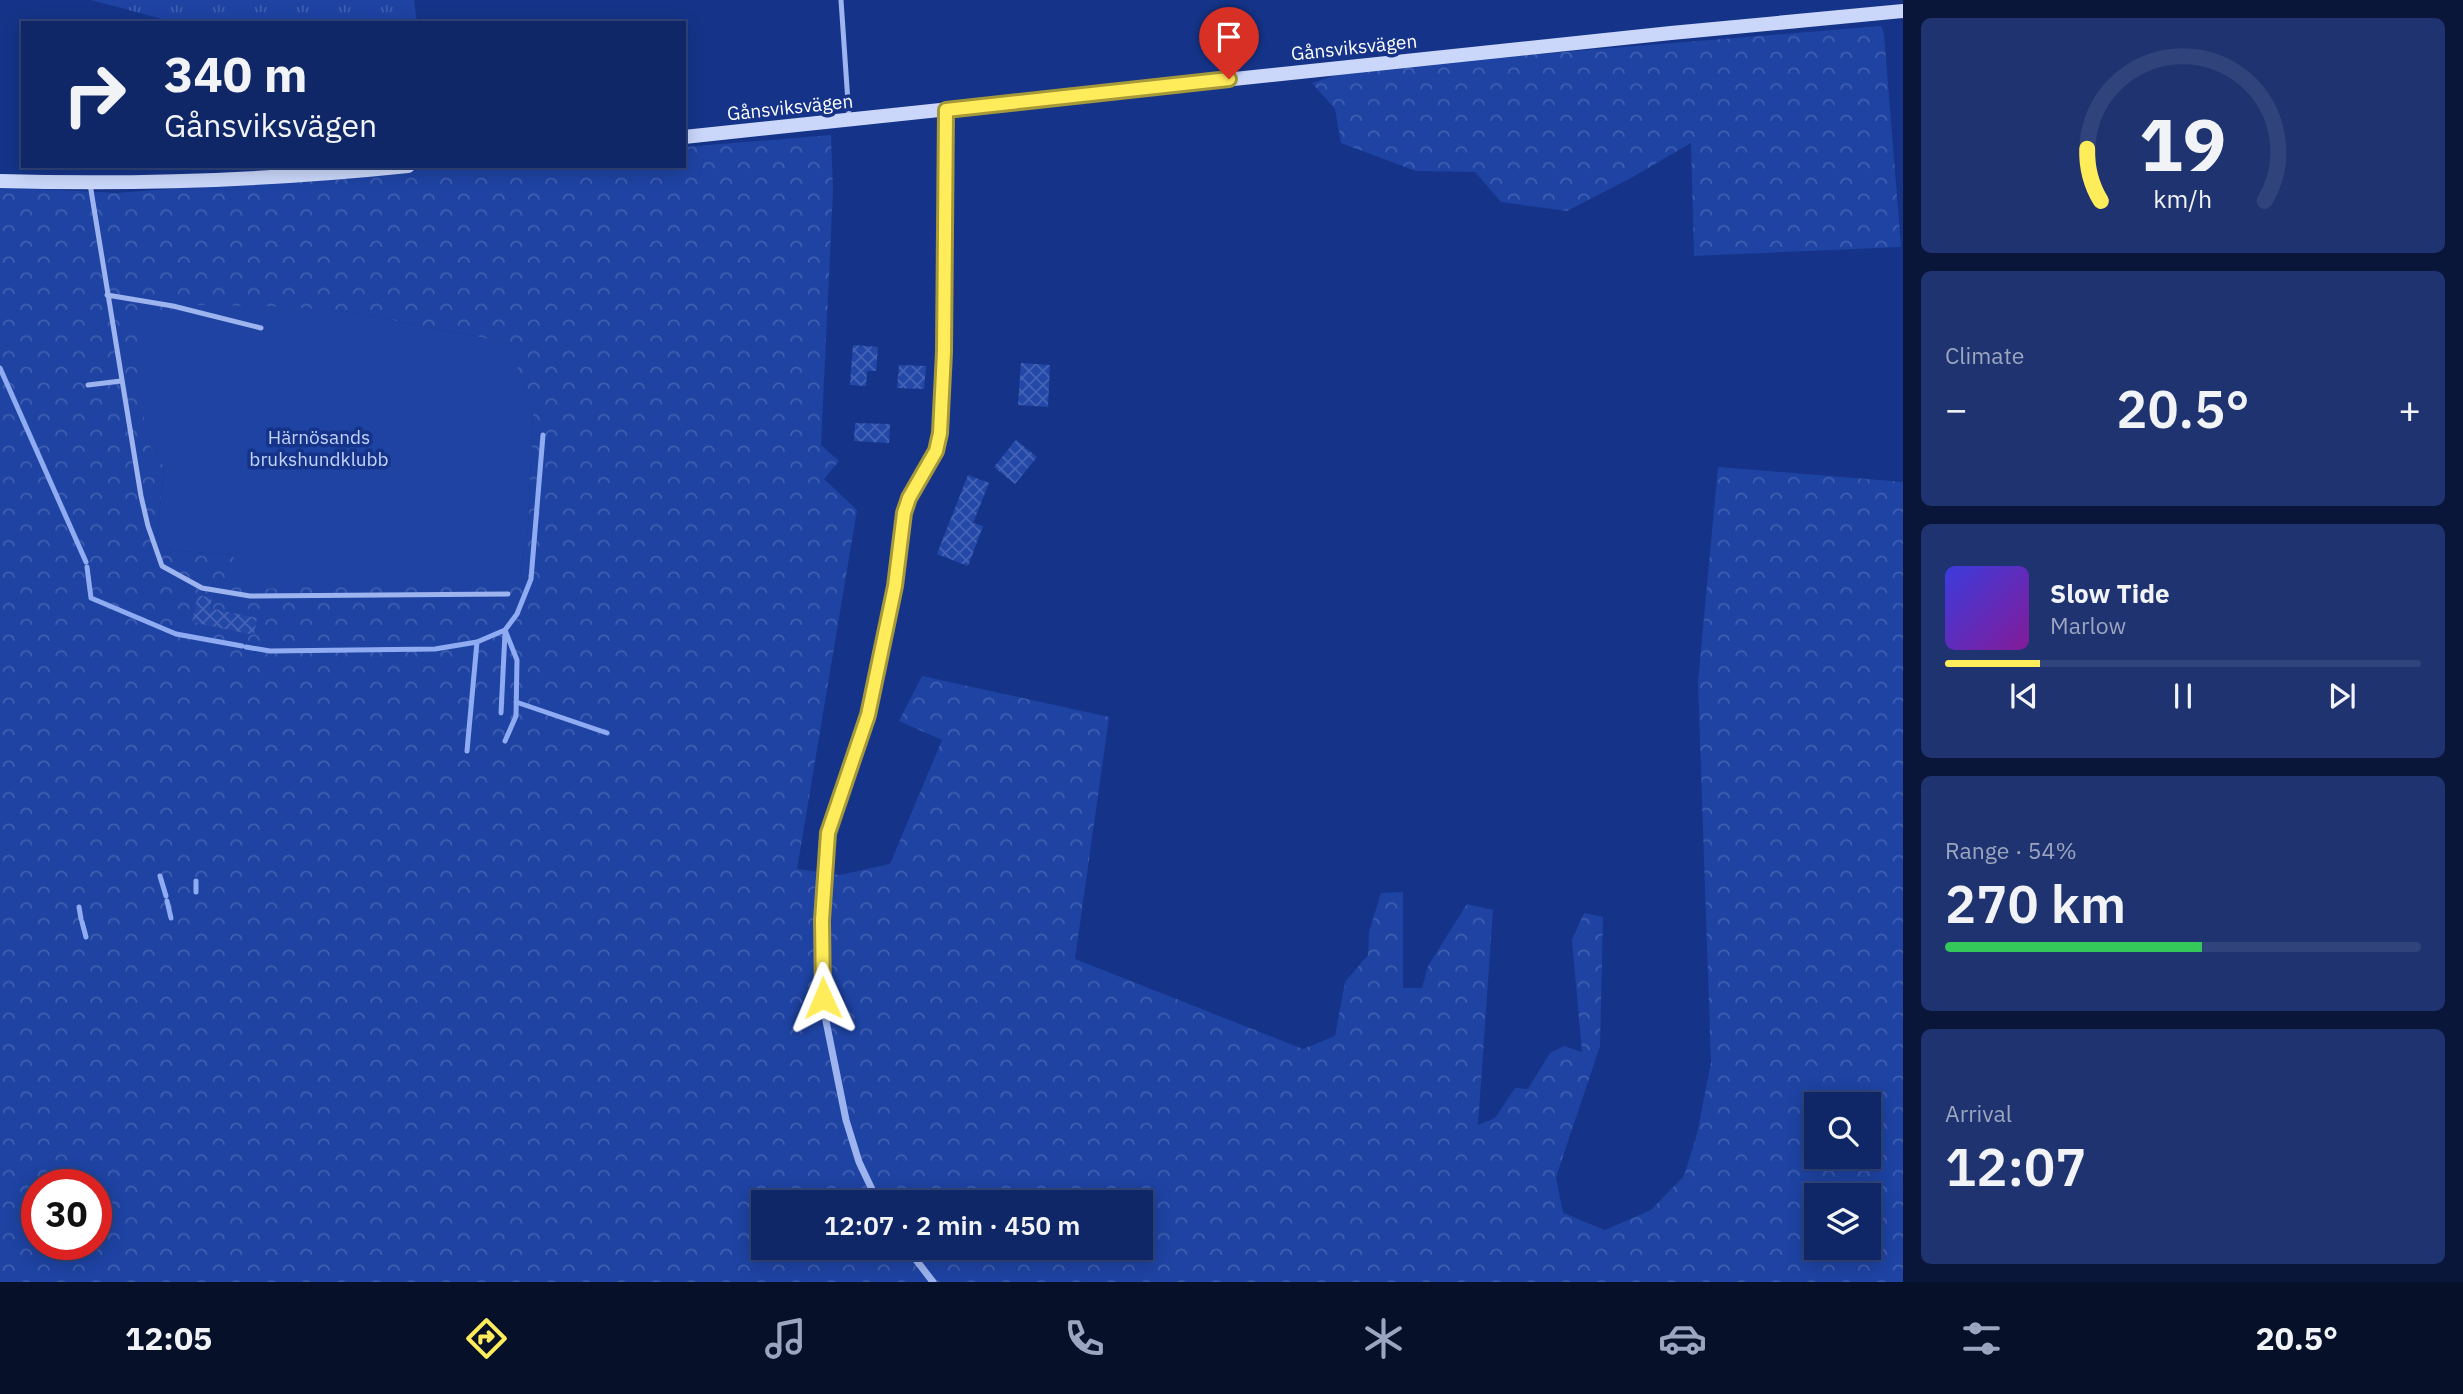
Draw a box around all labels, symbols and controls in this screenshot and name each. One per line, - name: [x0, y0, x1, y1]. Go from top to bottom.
- pin: [1199, 7, 1259, 79]
- icon: arrive: [1210, 18, 1248, 56]
- street label: Gånsviksvägen: [1290, 28, 1418, 66]
- text: 340 m: [164, 42, 308, 105]
- icon: right: [49, 49, 140, 140]
- street label: Gånsviksvägen: [726, 88, 854, 126]
- text: 19: [2139, 97, 2227, 192]
- text: Gånsviksvägen: [164, 104, 377, 146]
- text: km/h: [2154, 182, 2212, 215]
- text: Climate: [1945, 340, 2024, 370]
- text: 20.5°: [2116, 375, 2250, 442]
- text: −: [1945, 384, 1968, 433]
- text: +: [2398, 384, 2421, 433]
- park label: Härnösands brukshundklubb: [249, 425, 389, 471]
- text: Slow Tide: [2050, 576, 2170, 610]
- text: Marlow: [2050, 610, 2126, 640]
- icon: previous: [2005, 677, 2043, 715]
- icon: pause: [2164, 677, 2202, 715]
- icon: next: [2323, 677, 2361, 715]
- text: Range · 54%: [1945, 835, 2077, 865]
- text: 270 km: [1945, 870, 2126, 937]
- position arrow: [786, 961, 860, 1035]
- map controls: [1804, 1092, 1881, 1260]
- button: search: [1804, 1092, 1881, 1169]
- text: Arrival: [1945, 1098, 2012, 1128]
- text: 12:07: [1945, 1133, 2086, 1200]
- speed limit sign: 30: [21, 1169, 112, 1260]
- button: layers: [1804, 1183, 1881, 1260]
- text: 12:07 · 2 min · 450 m: [824, 1208, 1080, 1242]
- icon: directions: [462, 1314, 511, 1363]
- icon: music: [761, 1314, 810, 1363]
- icon: phone: [1060, 1314, 1109, 1363]
- icon: climate: [1359, 1314, 1408, 1363]
- icon: car: [1658, 1314, 1707, 1363]
- icon: filters: [1957, 1314, 2006, 1363]
- text: 12:05: [125, 1317, 212, 1359]
- text: 20.5°: [2255, 1317, 2338, 1359]

